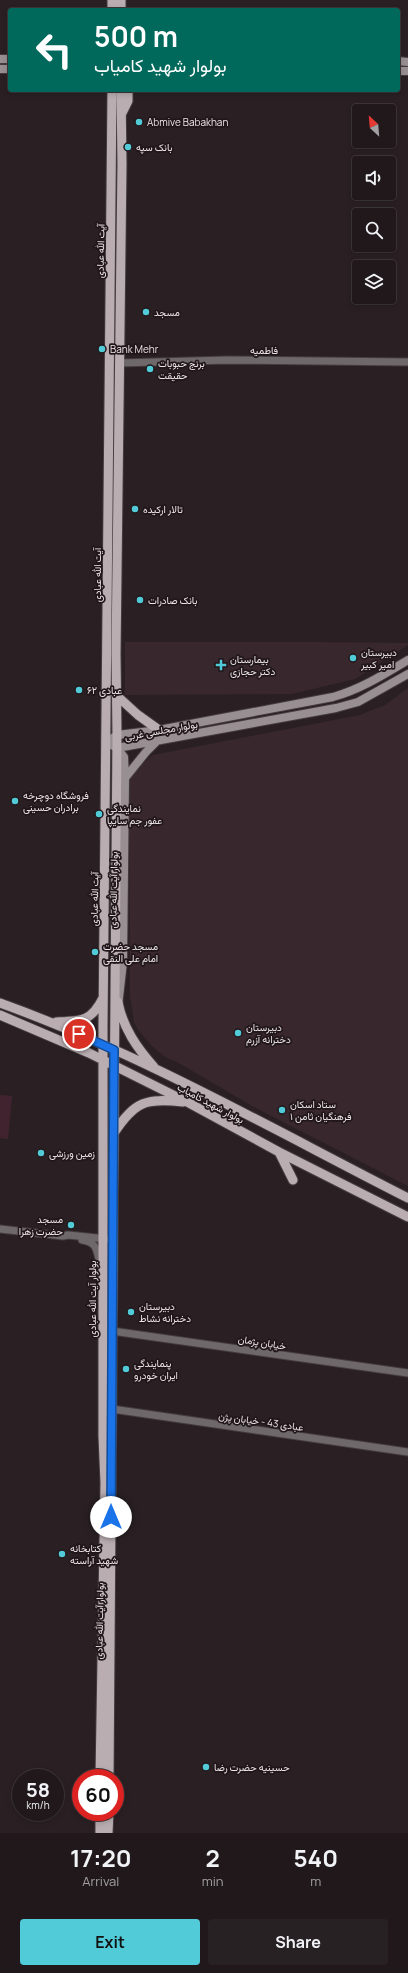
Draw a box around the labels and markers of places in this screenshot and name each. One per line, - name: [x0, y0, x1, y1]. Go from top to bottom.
- place label: Abmive Babakhan: [147, 115, 228, 129]
- marker: Abmive Babakhan: [134, 117, 144, 127]
- place label: بانک سپه: [136, 140, 173, 155]
- marker: بانک سپه: [123, 142, 133, 152]
- place label: مسجد: [154, 305, 180, 319]
- marker: مسجد: [141, 307, 151, 317]
- place label: Bank Mehr: [110, 342, 159, 356]
- marker: Bank Mehr: [97, 344, 107, 354]
- place label: برنج حبوبات حقیقت: [158, 356, 205, 382]
- marker: برنج حبوبات حقیقت: [145, 364, 155, 374]
- place label: تالار ارکیده: [143, 502, 183, 516]
- marker: تالار ارکیده: [130, 504, 140, 514]
- place label: بانک صادرات: [148, 593, 197, 607]
- marker: بانک صادرات: [135, 595, 145, 605]
- place label: دبیرستان امیر کبیر: [360, 645, 397, 671]
- place label: بیمارستان دکتر حجازی: [230, 652, 275, 678]
- marker: دبیرستان امیر کبیر: [348, 653, 358, 663]
- marker: بیمارستان دکتر حجازی: [215, 659, 227, 671]
- place label: عبادی ۶۲: [87, 683, 122, 697]
- marker: عبادی ۶۲: [74, 685, 84, 695]
- place label: فروشگاه دوچرخه برادران حسینی: [23, 788, 89, 814]
- marker: فروشگاه دوچرخه برادران حسینی: [10, 796, 20, 806]
- place label: نمایندگی عفور جم سایپا: [107, 801, 162, 828]
- marker: نمایندگی عفور جم سایپا: [94, 809, 104, 819]
- place label: مسجد حضرت امام علی النقی: [103, 939, 158, 965]
- marker: مسجد حضرت امام علی النقی: [90, 947, 100, 957]
- pin: [62, 1017, 96, 1051]
- place label: دبیرستان دخترانه آزرم: [246, 1020, 291, 1046]
- marker: دبیرستان دخترانه آزرم: [233, 1028, 243, 1038]
- place label: ستاد اسکان فرهنگیان ثامن ۱: [290, 1097, 352, 1123]
- marker: ستاد اسکان فرهنگیان ثامن ۱: [277, 1105, 287, 1115]
- place label: زمین ورزشی: [49, 1146, 95, 1160]
- marker: زمین ورزشی: [36, 1148, 46, 1158]
- place label: مسجد حضرت زهرا: [19, 1212, 63, 1238]
- marker: مسجد حضرت زهرا: [66, 1220, 76, 1230]
- place label: دبیرستان دخترانه نشاط: [139, 1299, 191, 1325]
- marker: دبیرستان دخترانه نشاط: [126, 1307, 136, 1317]
- place label: پنمایندگی ایران خودرو: [134, 1356, 178, 1382]
- marker: پنمایندگی ایران خودرو: [121, 1364, 131, 1374]
- place label: کتابخانه شهید آراسته: [70, 1541, 118, 1567]
- marker: کتابخانه شهید آراسته: [57, 1549, 67, 1559]
- place label: حسینیه حضرت رضا: [214, 1760, 290, 1774]
- marker: حسینیه حضرت رضا: [201, 1762, 211, 1772]

